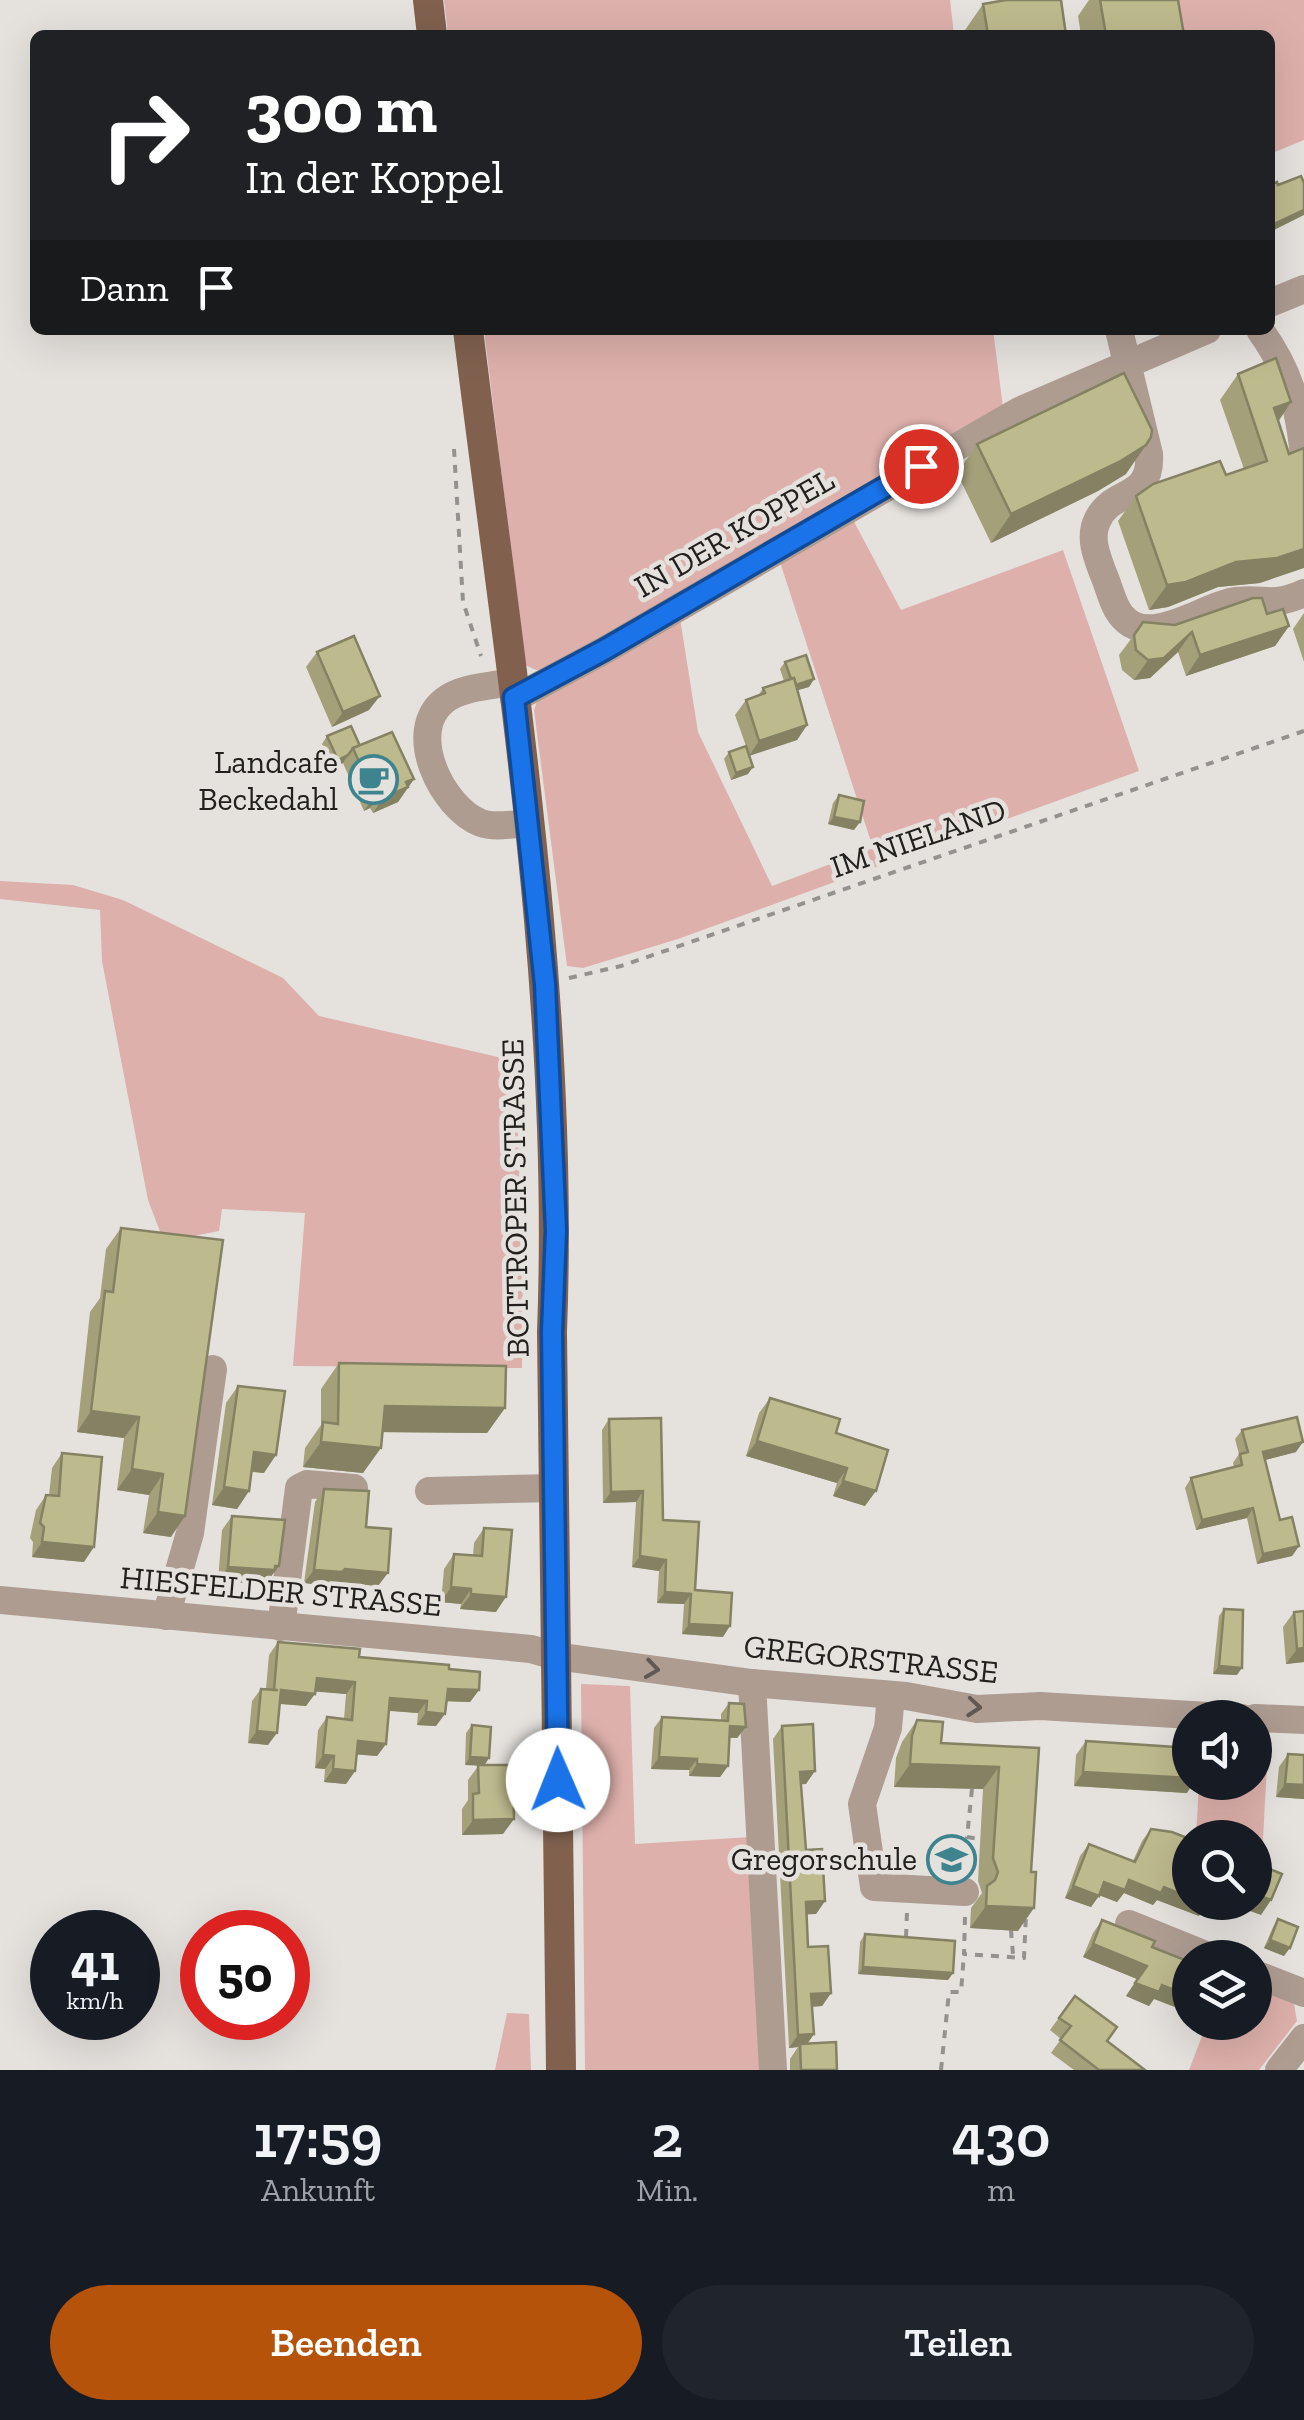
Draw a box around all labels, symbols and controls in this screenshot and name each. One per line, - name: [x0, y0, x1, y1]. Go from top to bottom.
- text: 300 m: [245, 66, 437, 150]
- icon: right: [80, 70, 210, 200]
- text: In der Koppel: [245, 151, 503, 205]
- icon: arrive: [189, 260, 244, 315]
- text: Dann: [80, 265, 169, 311]
- pin: [879, 424, 964, 509]
- icon: arrive: [894, 439, 949, 494]
- street label: IN DER KOPPEL: [627, 461, 841, 605]
- place label: Landcafe Beckedahl: [198, 743, 338, 818]
- cafe icon: Landcafe Beckedahl: [347, 754, 399, 806]
- street label: IM NIELAND: [825, 790, 1011, 886]
- street label: BOTTROPER STRASSE: [493, 1038, 537, 1358]
- street label: HIESFELDER STRASSE: [119, 1558, 443, 1624]
- street label: GREGORSTRASSE: [742, 1627, 1000, 1691]
- one-way arrow: [643, 1658, 660, 1679]
- one-way arrow: [966, 1696, 982, 1718]
- map controls: [1172, 1700, 1272, 2040]
- button: sound: [1172, 1700, 1272, 1800]
- position arrow: [506, 1728, 610, 1832]
- button: search: [1172, 1820, 1272, 1920]
- school or university icon: Gregorschule: [926, 1833, 978, 1885]
- place label: Gregorschule: [731, 1840, 917, 1878]
- speed limit sign: 50: [180, 1910, 310, 2040]
- text: 41: [71, 1933, 119, 1993]
- button: layers: [1172, 1940, 1272, 2040]
- text: km/h: [66, 1985, 124, 2015]
- text: 17:59: [253, 2100, 383, 2172]
- text: 2: [651, 2100, 683, 2172]
- text: 430: [952, 2100, 1051, 2172]
- text: Ankunft: [261, 2171, 375, 2209]
- text: Min.: [636, 2171, 698, 2209]
- text: m: [987, 2171, 1015, 2209]
- button: Beenden: [50, 2285, 642, 2400]
- button: Teilen: [662, 2285, 1254, 2400]

